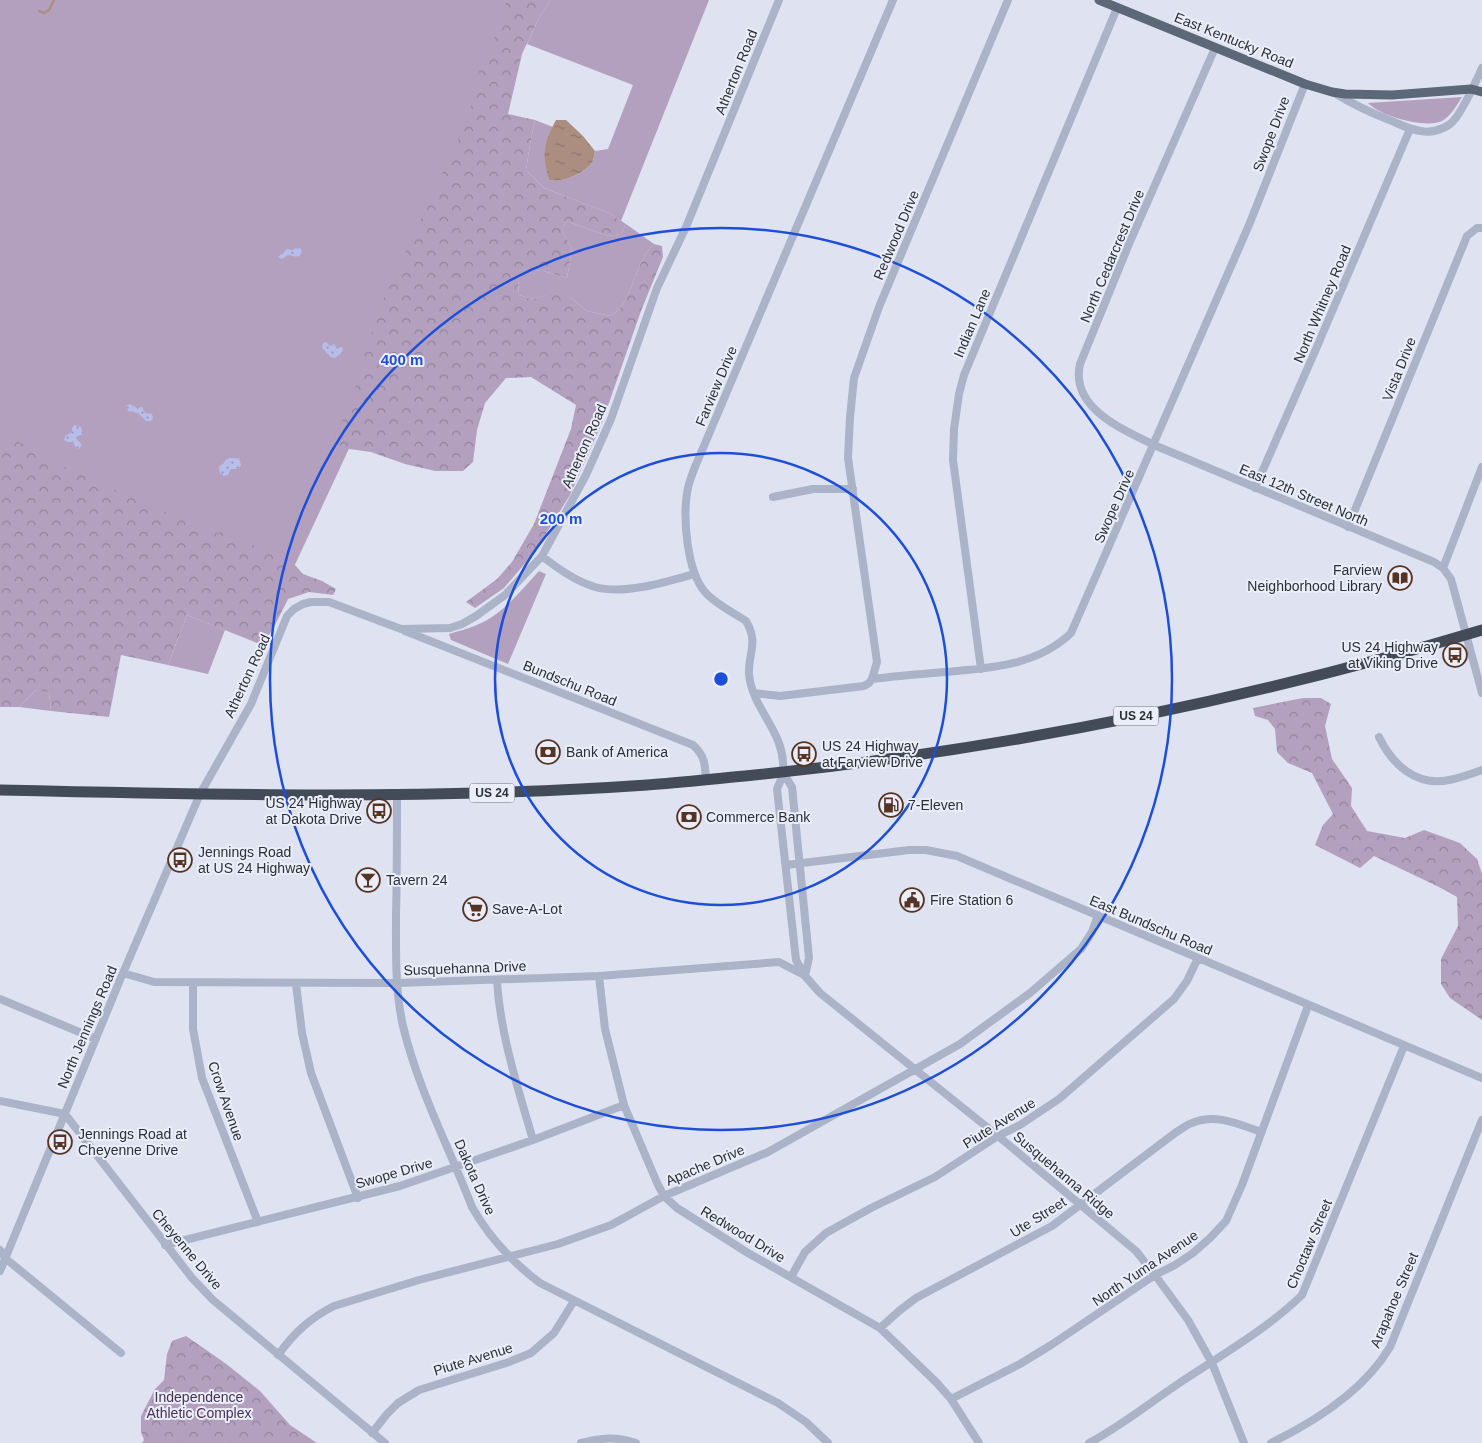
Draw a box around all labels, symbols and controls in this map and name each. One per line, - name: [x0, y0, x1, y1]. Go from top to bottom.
- street label: East Kentucky Road: [1172, 9, 1296, 71]
- street label: Atherton Road: [712, 27, 760, 117]
- street label: Swope Drive: [1249, 94, 1293, 174]
- street label: North Cedarcrest Drive: [1077, 187, 1147, 325]
- street label: Redwood Drive: [870, 188, 922, 282]
- street label: North Whitney Road: [1290, 243, 1354, 365]
- street label: Indian Lane: [950, 286, 994, 360]
- street label: Vista Drive: [1379, 335, 1419, 403]
- street label: Farview Drive: [692, 343, 740, 429]
- text: 400 m: [381, 351, 423, 368]
- street label: Atherton Road: [558, 402, 610, 490]
- street label: East 12th Street North: [1237, 461, 1371, 529]
- street label: Swope Drive: [1091, 466, 1138, 546]
- text: 200 m: [540, 510, 582, 527]
- place label: Farview Neighborhood Library: [1247, 562, 1383, 594]
- library icon: Farview Neighborhood Library: [1387, 565, 1413, 591]
- street label: Atherton Road: [221, 632, 273, 720]
- place label: US 24 Highway at Viking Drive: [1342, 639, 1438, 671]
- bus stop icon: US 24 Highway at Viking Drive: [1442, 642, 1468, 668]
- street label: Bundschu Road: [521, 657, 619, 709]
- centre of rings: [712, 670, 730, 688]
- road number: US 24: [1114, 706, 1158, 726]
- place label: US 24 Highway at Farview Drive: [822, 738, 923, 770]
- bank icon: Bank of America: [535, 739, 561, 765]
- bus stop icon: US 24 Highway at Farview Drive: [791, 741, 817, 767]
- place label: Bank of America: [566, 744, 668, 760]
- road number: US 24: [470, 784, 514, 802]
- fuel station icon: 7-Eleven: [878, 792, 904, 818]
- place label: US 24 Highway at Dakota Drive: [266, 795, 362, 827]
- place label: 7-Eleven: [908, 797, 963, 813]
- bus stop icon: US 24 Highway at Dakota Drive: [366, 798, 392, 824]
- bank icon: Commerce Bank: [676, 804, 702, 830]
- place label: Commerce Bank: [706, 809, 811, 825]
- place label: Jennings Road at US 24 Highway: [198, 844, 310, 876]
- bus stop icon: Jennings Road at US 24 Highway: [167, 847, 193, 873]
- bar icon: Tavern 24: [355, 867, 381, 893]
- place label: Tavern 24: [386, 872, 448, 888]
- public building icon: Fire Station 6: [899, 887, 925, 913]
- place label: Fire Station 6: [930, 892, 1013, 908]
- street label: East Bundschu Road: [1087, 892, 1215, 958]
- supermarket icon: Save-A-Lot: [462, 896, 488, 922]
- place label: Save-A-Lot: [492, 901, 562, 917]
- street label: Susquehanna Drive: [403, 958, 527, 978]
- street label: North Jennings Road: [54, 963, 120, 1091]
- street label: Crow Avenue: [205, 1059, 247, 1143]
- street label: Piute Avenue: [960, 1094, 1038, 1152]
- place label: Jennings Road at Cheyenne Drive: [78, 1126, 187, 1158]
- street label: Susquehanna Ridge: [1010, 1128, 1118, 1222]
- bus stop icon: Jennings Road at Cheyenne Drive: [47, 1129, 73, 1155]
- street label: Dakota Drive: [451, 1137, 499, 1217]
- street label: Apache Drive: [663, 1141, 747, 1189]
- street label: Swope Drive: [354, 1154, 435, 1192]
- street label: Ute Street: [1007, 1193, 1069, 1240]
- street label: Choctaw Street: [1283, 1197, 1335, 1291]
- street label: Redwood Drive: [698, 1202, 788, 1266]
- street label: Cheyenne Drive: [149, 1205, 226, 1293]
- street label: North Yuma Avenue: [1089, 1227, 1201, 1309]
- street label: Arapahoe Street: [1367, 1250, 1421, 1350]
- street label: Piute Avenue: [431, 1339, 515, 1379]
- park label: Independence Athletic Complex: [146, 1389, 252, 1421]

